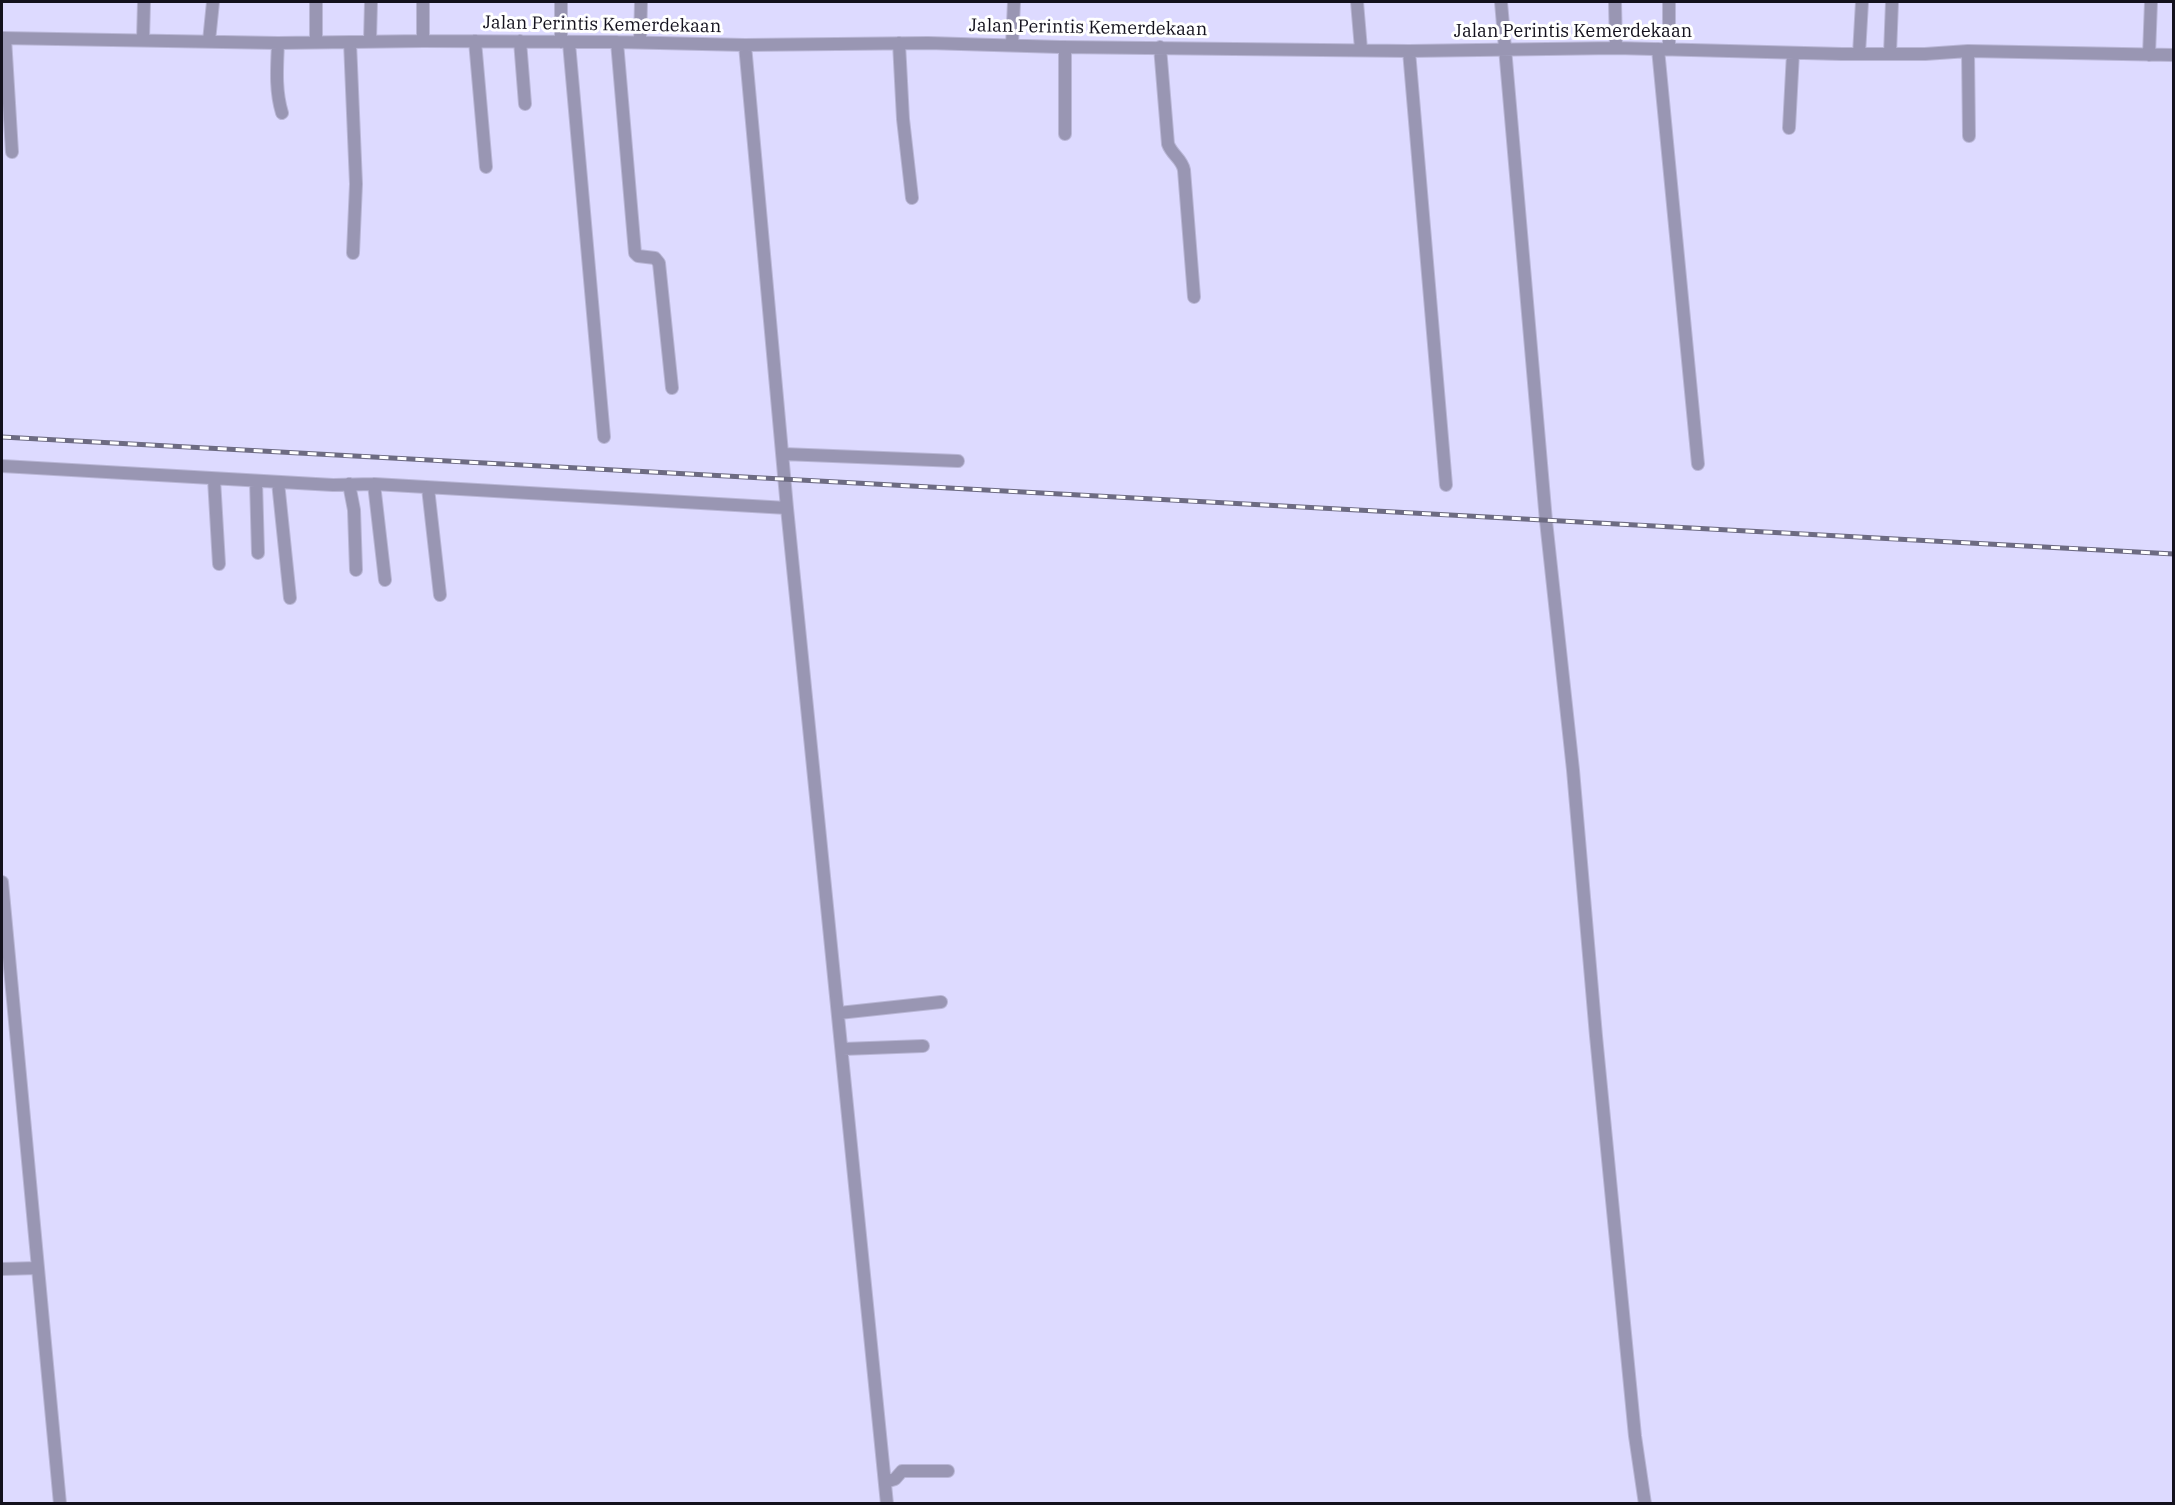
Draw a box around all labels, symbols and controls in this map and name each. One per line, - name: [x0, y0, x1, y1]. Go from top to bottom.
- street label: Jalan Perintis Kemerdekaan: [483, 12, 721, 38]
- street label: Jalan Perintis Kemerdekaan: [969, 15, 1207, 41]
- street label: Jalan Perintis Kemerdekaan: [1454, 21, 1692, 43]

